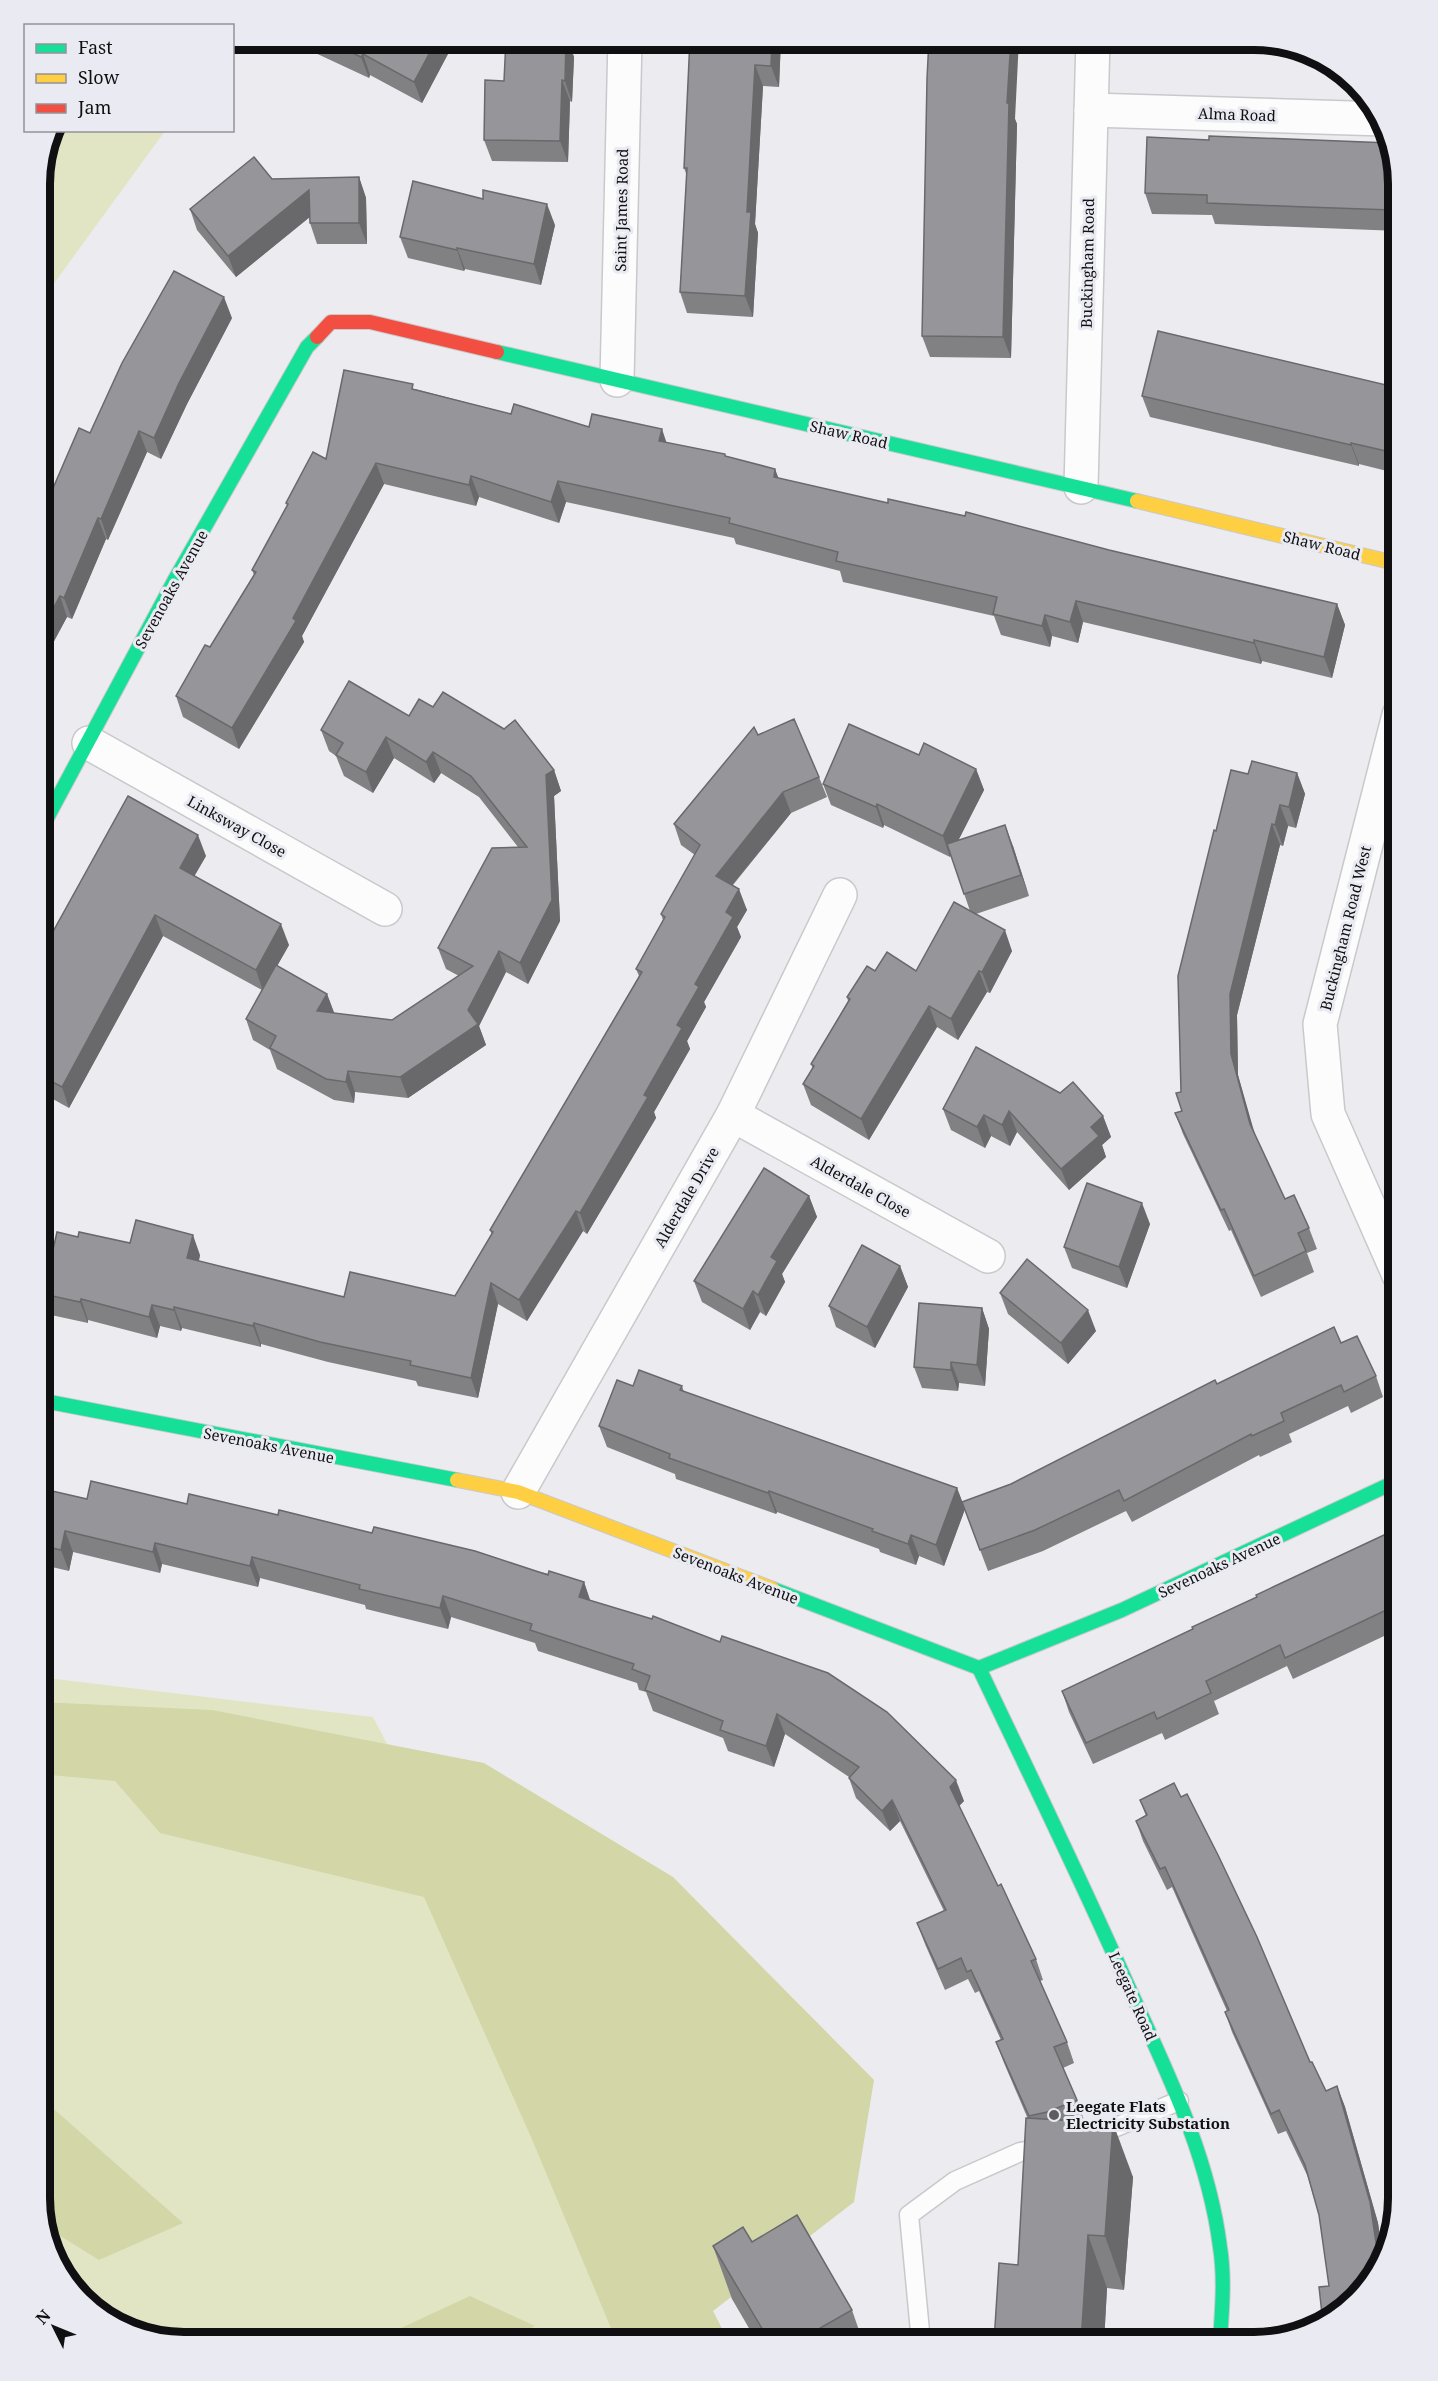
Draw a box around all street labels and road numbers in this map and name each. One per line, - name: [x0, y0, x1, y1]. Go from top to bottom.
- street label: Alma Road: [1198, 103, 1276, 125]
- street label: Saint James Road: [610, 148, 632, 272]
- street label: Buckingham Road: [1076, 198, 1098, 328]
- street label: Shaw Road: [808, 415, 890, 453]
- street label: Sevenoaks Avenue: [130, 526, 212, 652]
- street label: Shaw Road: [1281, 526, 1363, 564]
- street label: Linksway Close: [184, 791, 290, 861]
- street label: Buckingham Road West: [1315, 844, 1375, 1012]
- street label: Alderdale Drive: [649, 1143, 723, 1251]
- street label: Alderdale Close: [808, 1150, 914, 1222]
- street label: Sevenoaks Avenue: [202, 1423, 336, 1467]
- street label: Sevenoaks Avenue: [1155, 1528, 1283, 1602]
- street label: Sevenoaks Avenue: [670, 1542, 802, 1608]
- street label: Leegate Road: [1104, 1948, 1162, 2044]

